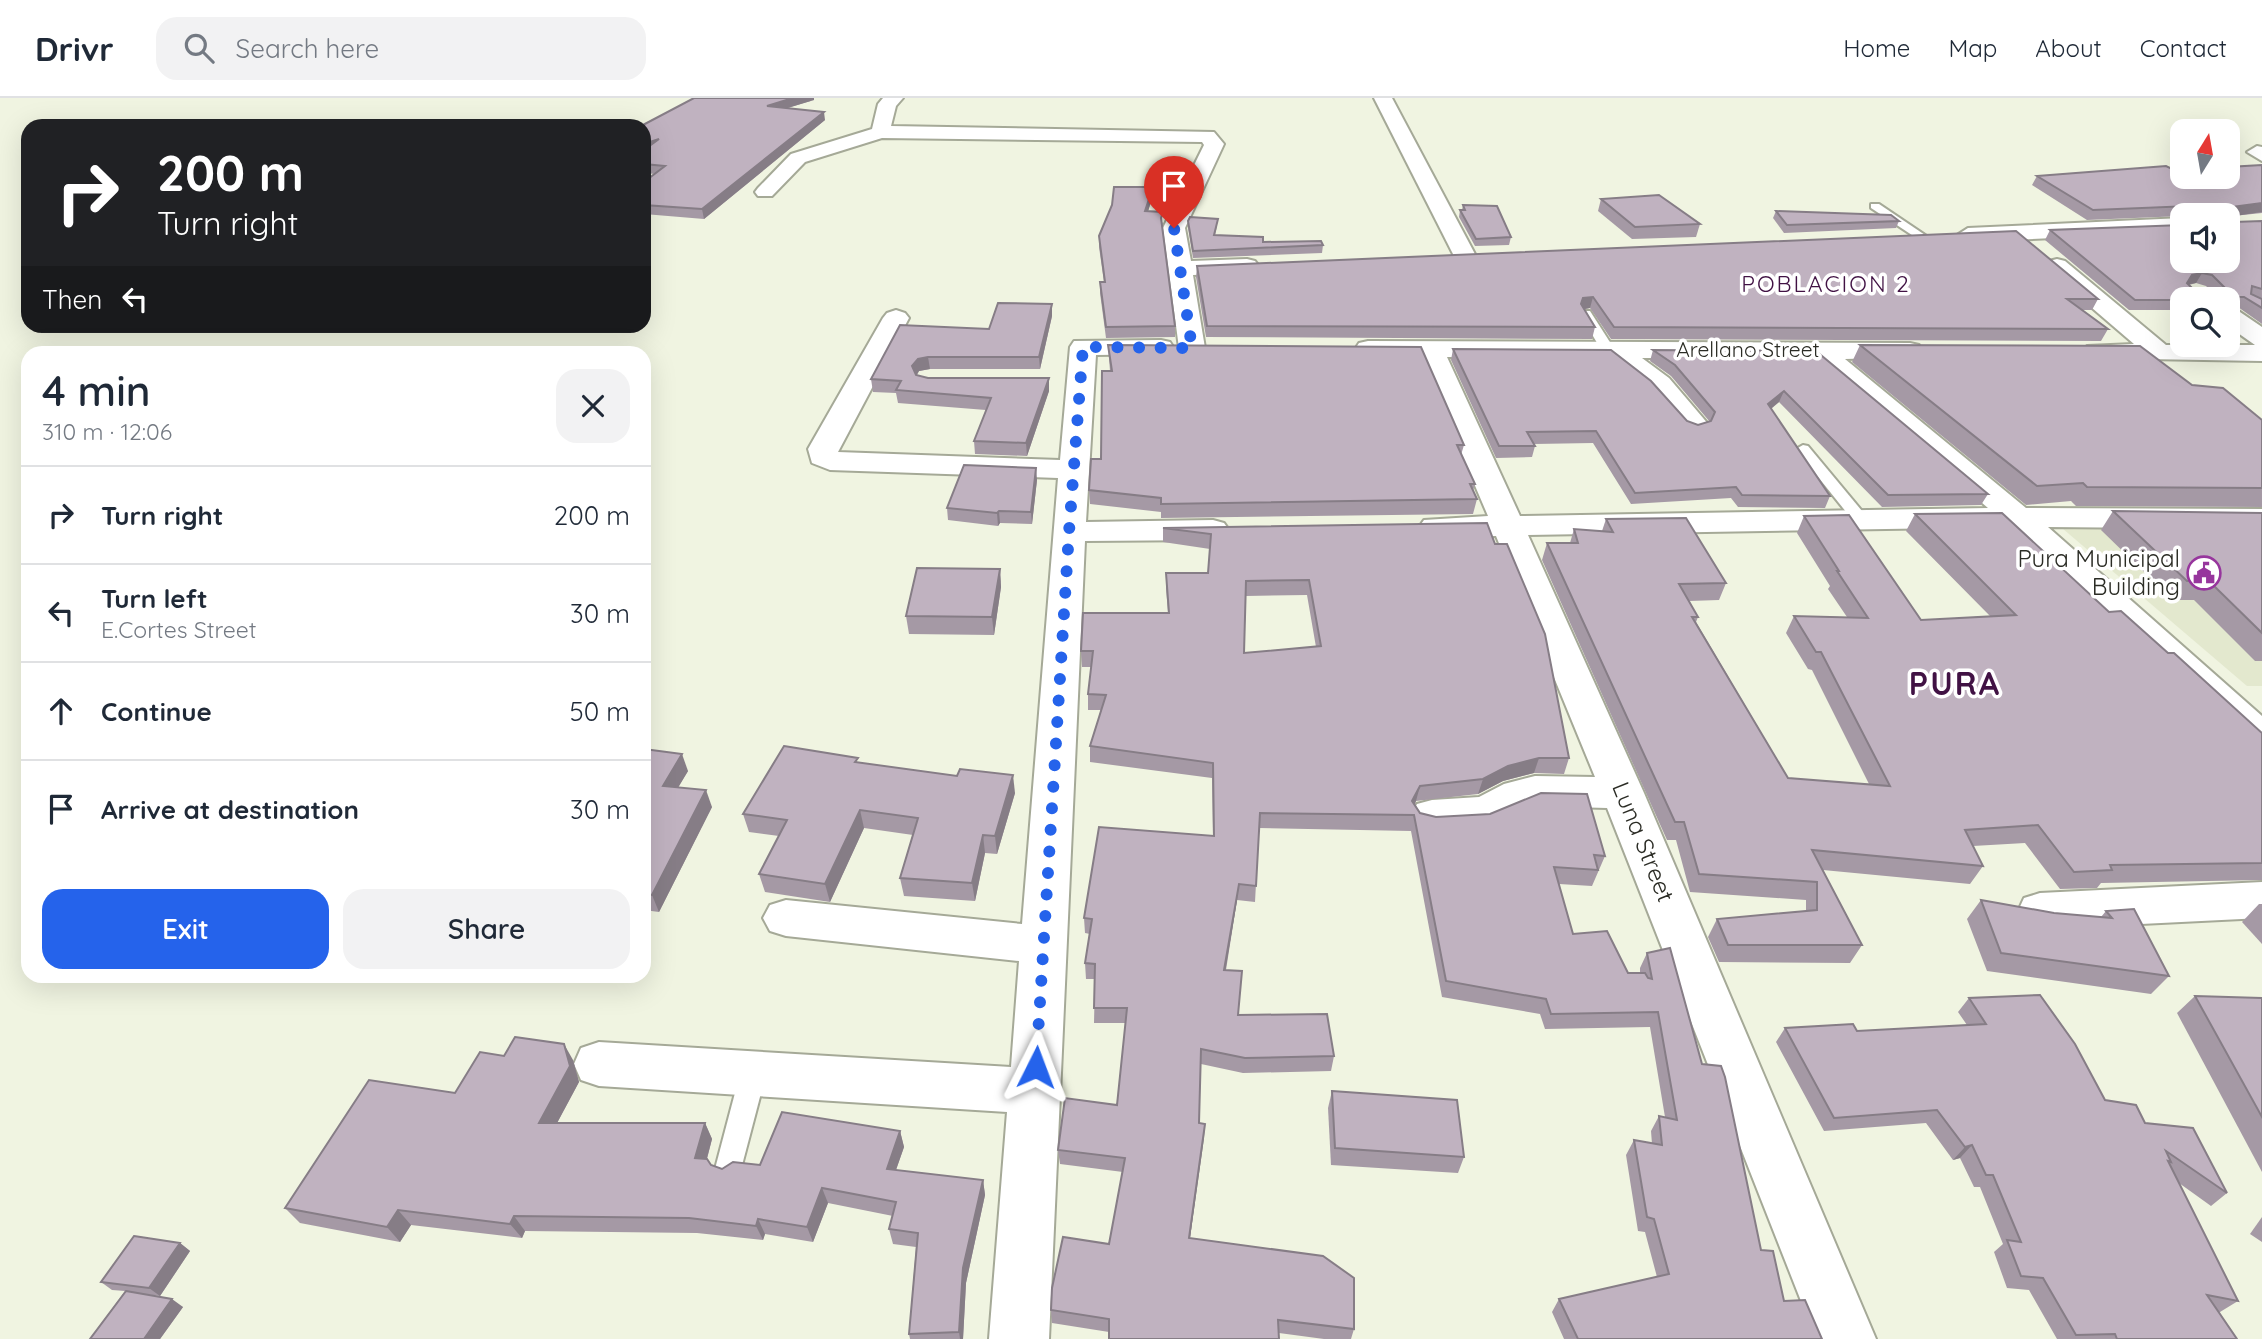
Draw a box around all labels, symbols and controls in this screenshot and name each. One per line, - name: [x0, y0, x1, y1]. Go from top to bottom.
- search box: [156, 17, 646, 80]
- text: Drivr: [35, 28, 114, 69]
- icon: search: [180, 29, 218, 67]
- text: Search here: [236, 32, 379, 65]
- text: Home: [1843, 33, 1910, 63]
- text: Map: [1948, 33, 1997, 63]
- text: About: [2035, 33, 2102, 63]
- text: Contact: [2140, 33, 2227, 63]
- north arrow: [2170, 119, 2240, 189]
- map controls: [2170, 119, 2240, 357]
- text: 200 m: [157, 142, 304, 203]
- icon: right: [42, 147, 133, 238]
- pin: [1144, 156, 1204, 228]
- icon: arrive: [1155, 167, 1193, 205]
- text: Turn right: [157, 203, 298, 243]
- button: sound: [2170, 203, 2240, 273]
- district label: POBLACION 2: [1741, 269, 1911, 298]
- icon: left: [116, 280, 154, 318]
- text: Then: [42, 283, 102, 316]
- button: search: [2170, 287, 2240, 357]
- street label: Arellano Street: [1676, 336, 1820, 362]
- text: 4 min: [42, 364, 151, 417]
- button: close: [556, 369, 630, 443]
- text: 310 m · 12:06: [42, 417, 172, 446]
- icon: right: [42, 496, 80, 534]
- text: Turn right: [101, 499, 223, 532]
- text: 200 m: [554, 499, 630, 532]
- place label: Pura Municipal Building: [2017, 543, 2180, 601]
- public building icon: Pura Municipal Building: [2185, 554, 2223, 592]
- text: Turn left: [101, 582, 208, 615]
- icon: left: [42, 594, 80, 632]
- text: 30 m: [570, 597, 630, 630]
- text: E.Cortes Street: [101, 615, 257, 644]
- district label: PURA: [1909, 663, 2001, 703]
- icon: ahead: [42, 692, 80, 730]
- text: Continue: [101, 695, 212, 728]
- text: 50 m: [570, 695, 630, 728]
- street label: Luna Street: [1606, 777, 1682, 906]
- icon: arrive: [42, 790, 80, 828]
- text: Arrive at destination: [101, 793, 359, 826]
- text: 30 m: [570, 793, 630, 826]
- button: Exit: [42, 889, 329, 969]
- button: Share: [343, 889, 630, 969]
- position arrow: [999, 1030, 1073, 1104]

